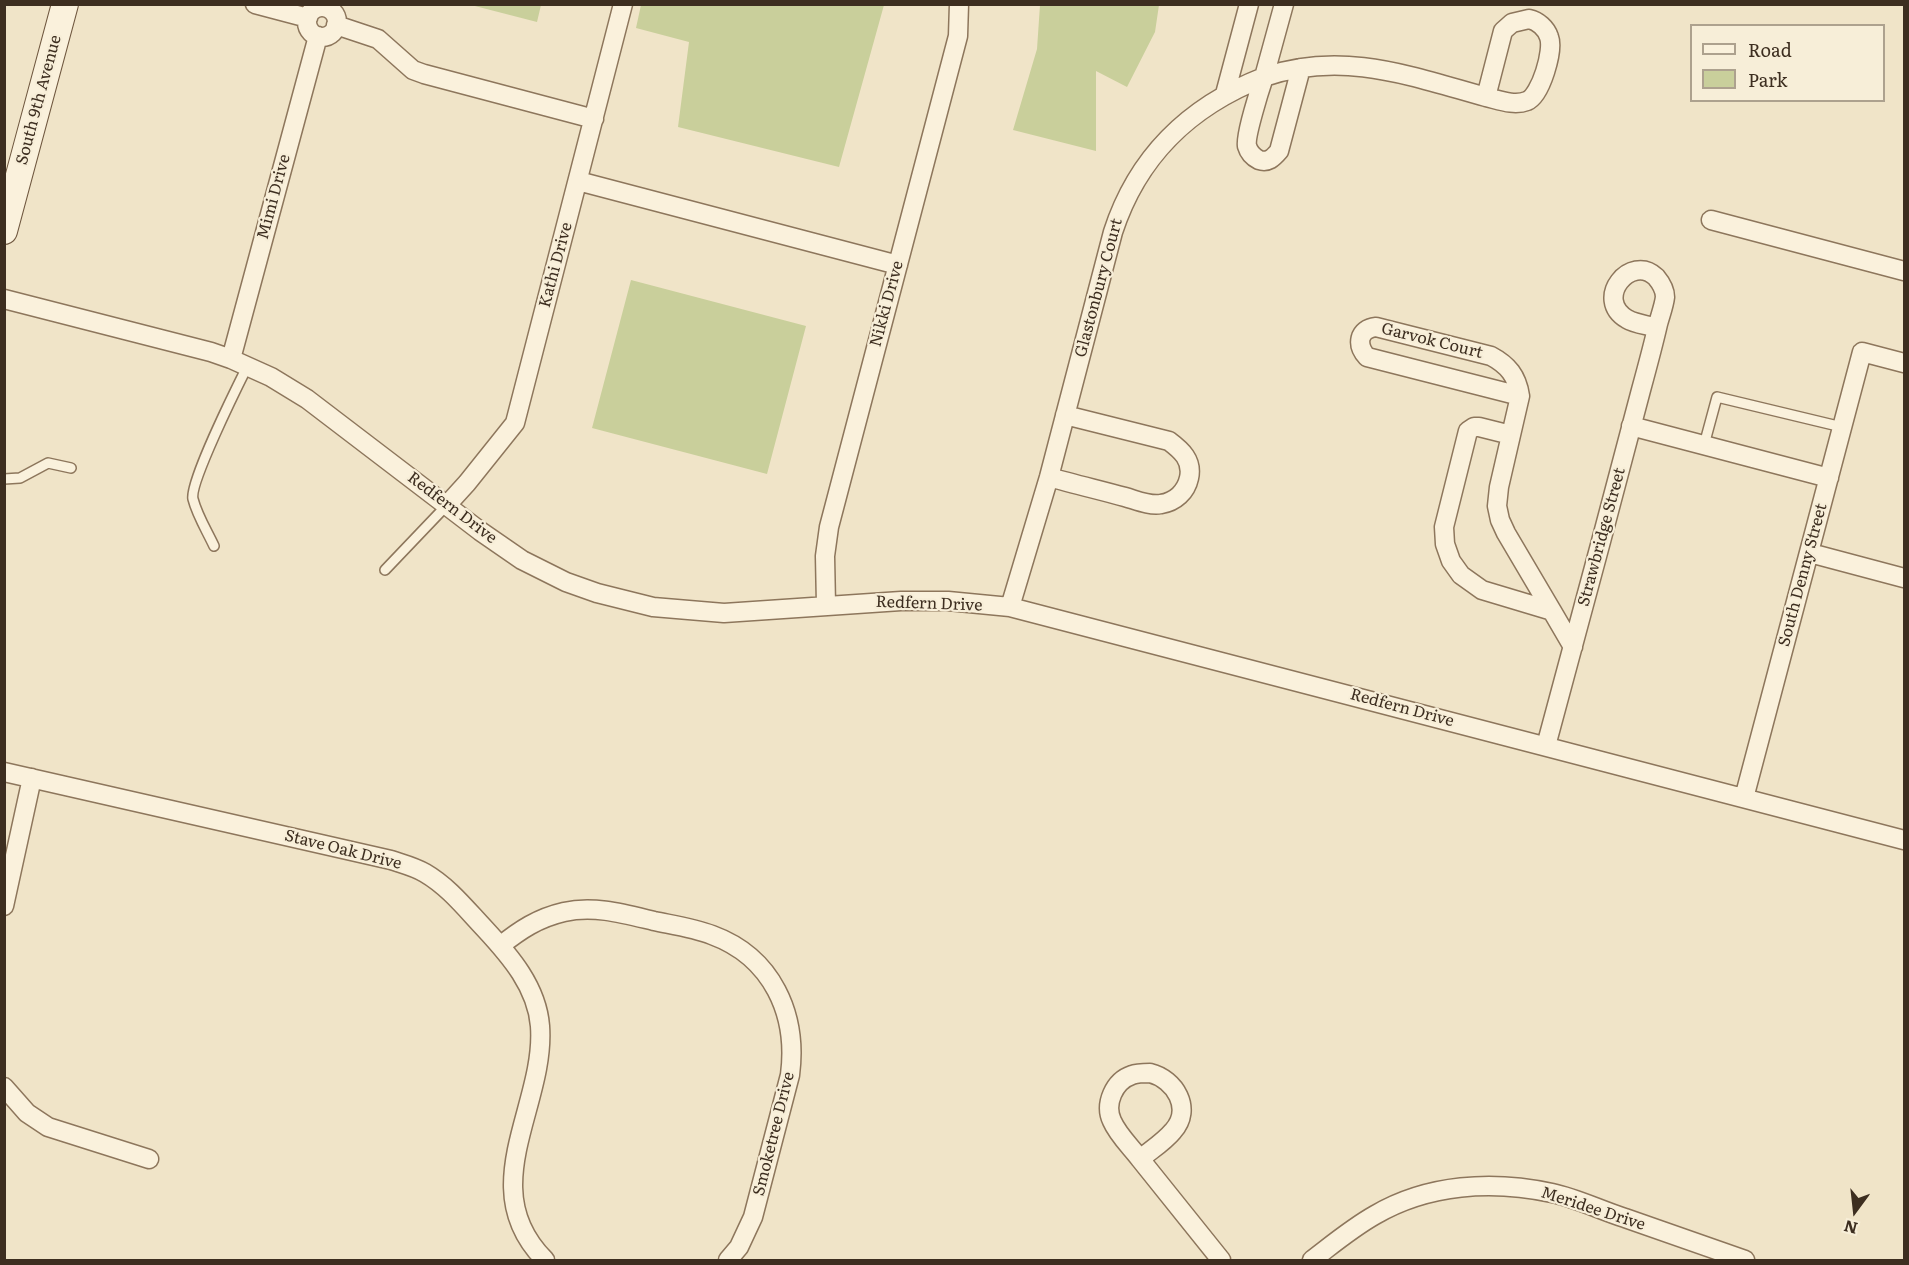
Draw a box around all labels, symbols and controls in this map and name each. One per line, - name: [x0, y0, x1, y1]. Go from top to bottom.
- legend: [1690, 24, 1885, 102]
- street label: South 9th Avenue: [12, 33, 66, 167]
- text: Road: [1748, 36, 1792, 63]
- text: Park: [1748, 66, 1787, 93]
- street label: Mimi Drive: [253, 152, 295, 242]
- street label: Glastonbury Court: [1071, 216, 1127, 360]
- street label: Kathi Drive: [535, 220, 577, 310]
- street label: Nikki Drive: [866, 259, 908, 349]
- street label: Garvok Court: [1379, 319, 1485, 363]
- street label: Strawbridge Street: [1574, 465, 1630, 609]
- street label: Redfern Drive: [404, 468, 500, 548]
- street label: South Denny Street: [1775, 501, 1831, 649]
- street label: Redfern Drive: [875, 593, 983, 615]
- street label: Redfern Drive: [1348, 685, 1456, 731]
- street label: Stave Oak Drive: [282, 826, 404, 874]
- street label: Smoketree Drive: [749, 1070, 799, 1198]
- north arrow: [1825, 1181, 1885, 1241]
- street label: Meridee Drive: [1539, 1183, 1647, 1235]
- text: N: [1841, 1215, 1860, 1242]

